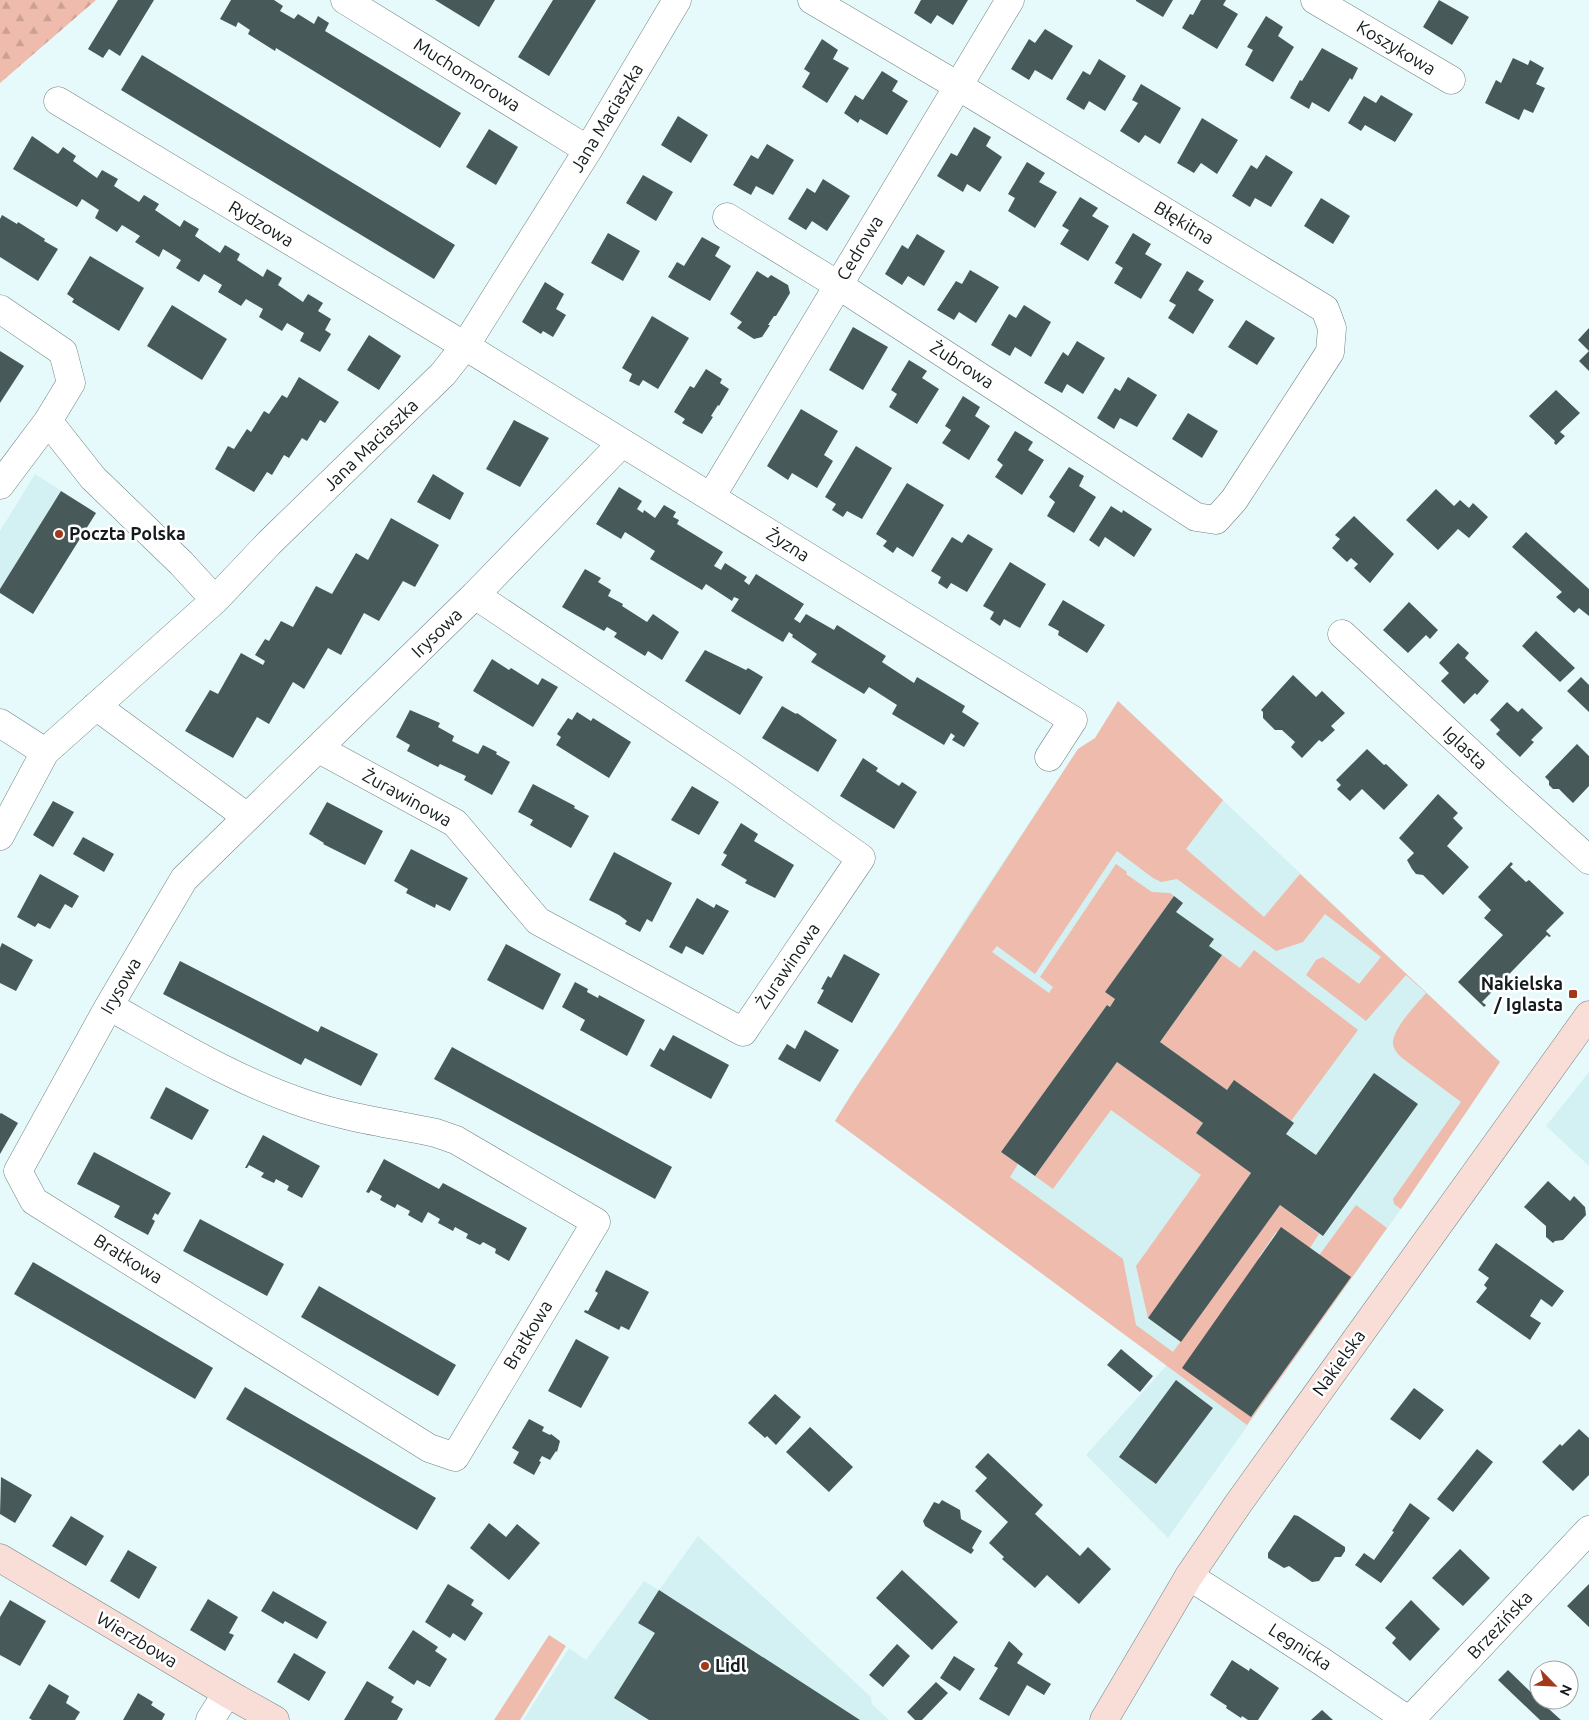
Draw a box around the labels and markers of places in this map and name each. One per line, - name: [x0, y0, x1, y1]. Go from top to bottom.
- place label: Poczta Polska: [69, 523, 186, 543]
- marker: Poczta Polska: [53, 528, 65, 540]
- place label: Nakielska / Iglasta: [1481, 973, 1563, 1014]
- marker: Nakielska / Iglasta: [1567, 988, 1579, 1000]
- place label: Lidl: [715, 1655, 747, 1675]
- marker: Lidl: [699, 1660, 711, 1672]

